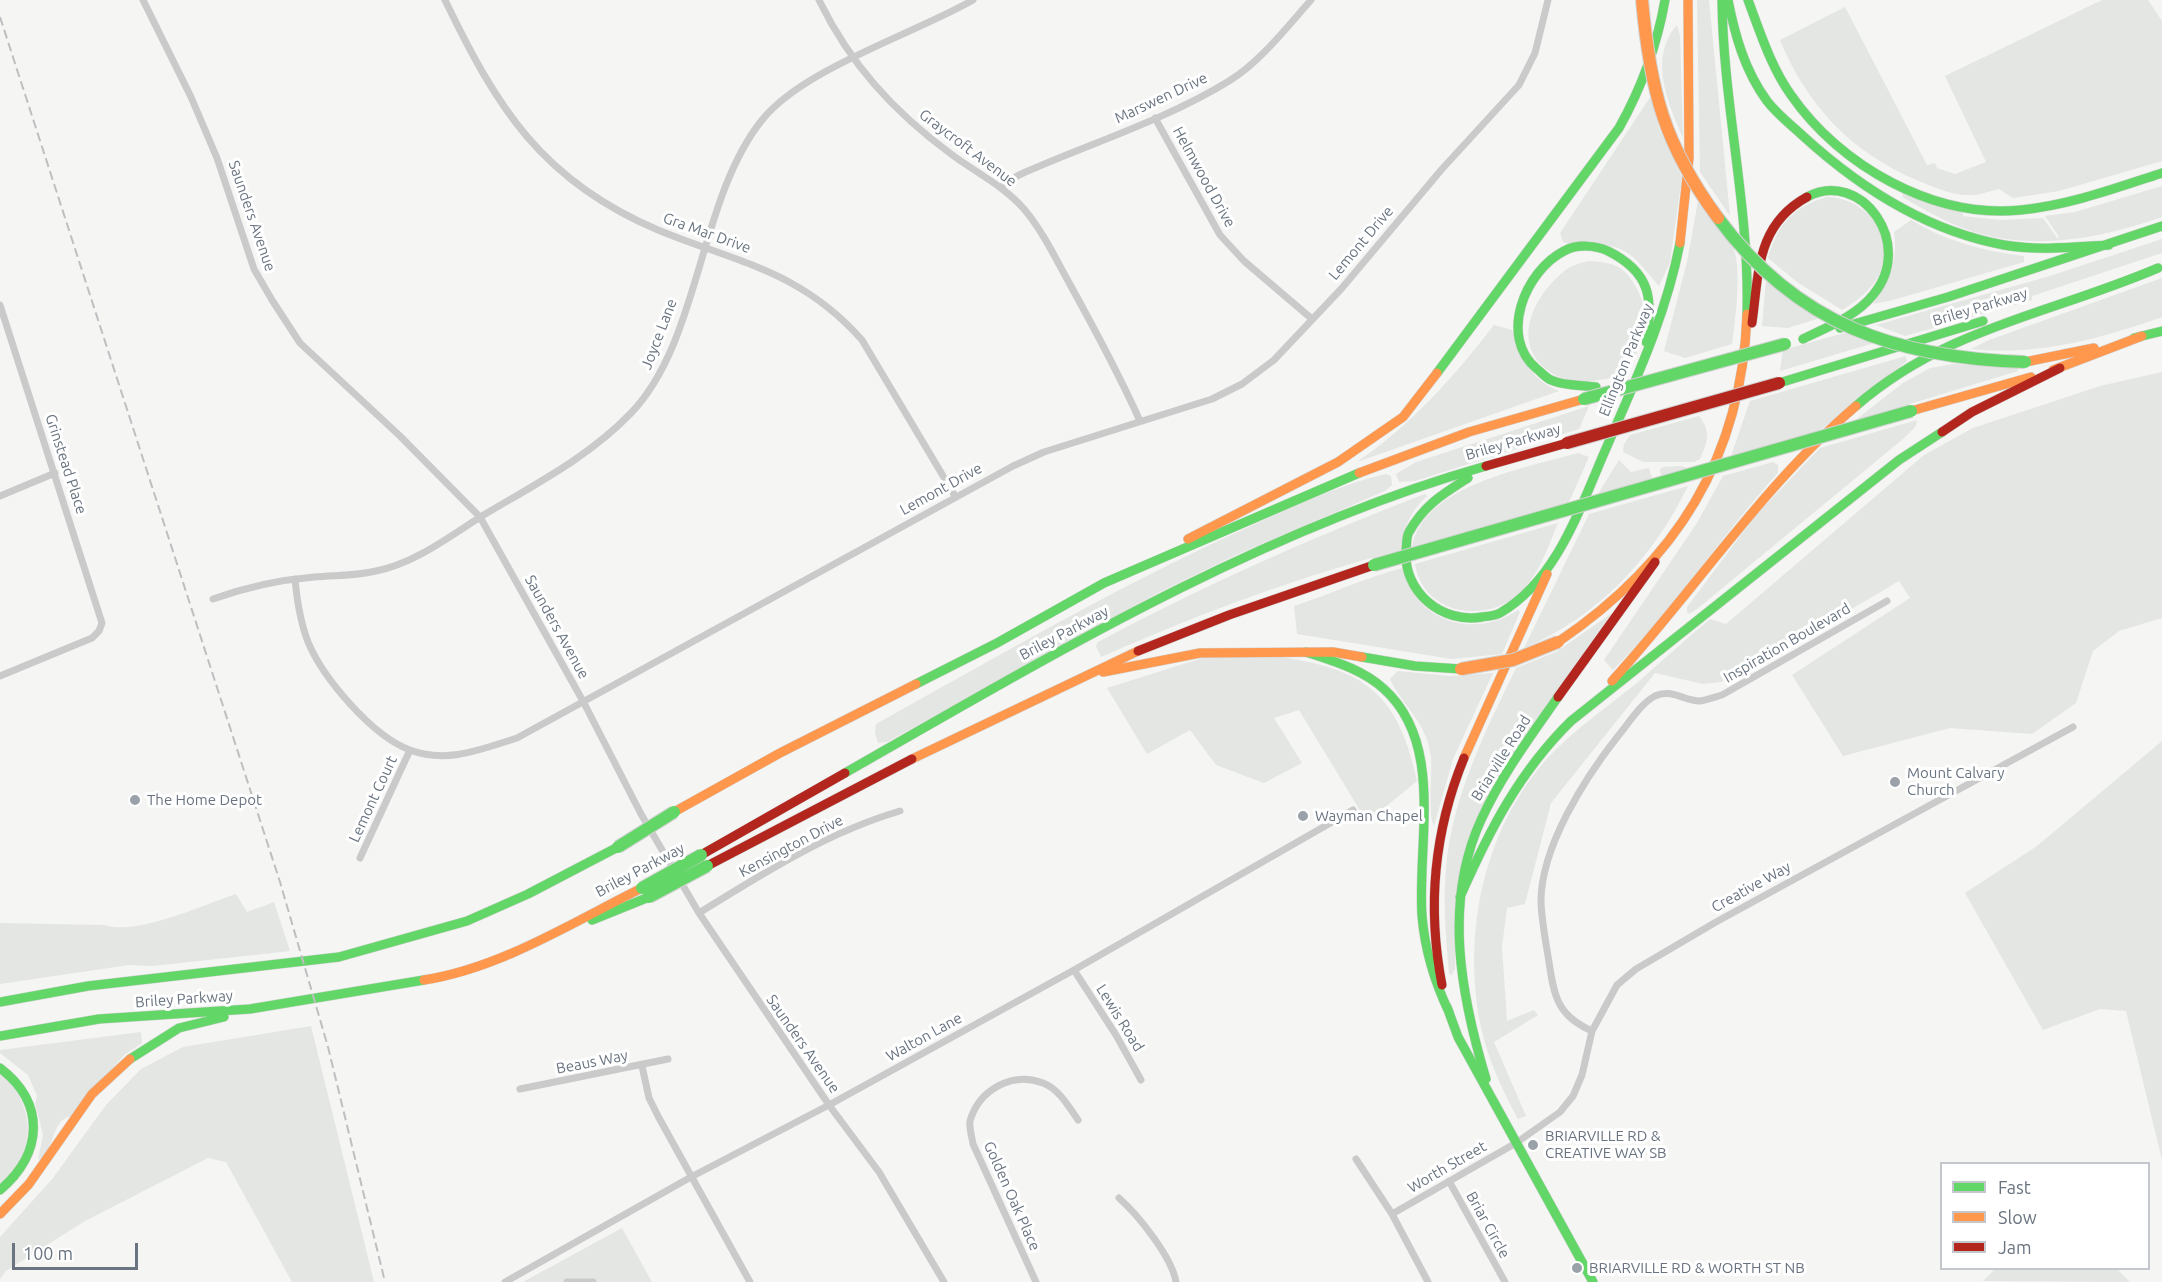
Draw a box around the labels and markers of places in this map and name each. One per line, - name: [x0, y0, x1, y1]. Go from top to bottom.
- place label: Mount Calvary Church: [1907, 764, 2004, 799]
- marker: Mount Calvary Church: [1888, 775, 1902, 789]
- place label: The Home Depot: [147, 791, 262, 809]
- marker: The Home Depot: [128, 793, 142, 807]
- place label: Wayman Chapel: [1315, 807, 1423, 825]
- marker: Wayman Chapel: [1296, 809, 1310, 823]
- place label: BRIARVILLE RD & CREATIVE WAY SB: [1545, 1127, 1667, 1162]
- marker: BRIARVILLE RD & CREATIVE WAY SB: [1526, 1138, 1540, 1152]
- place label: BRIARVILLE RD & WORTH ST NB: [1589, 1259, 1805, 1277]
- marker: BRIARVILLE RD & WORTH ST NB: [1570, 1261, 1584, 1275]

